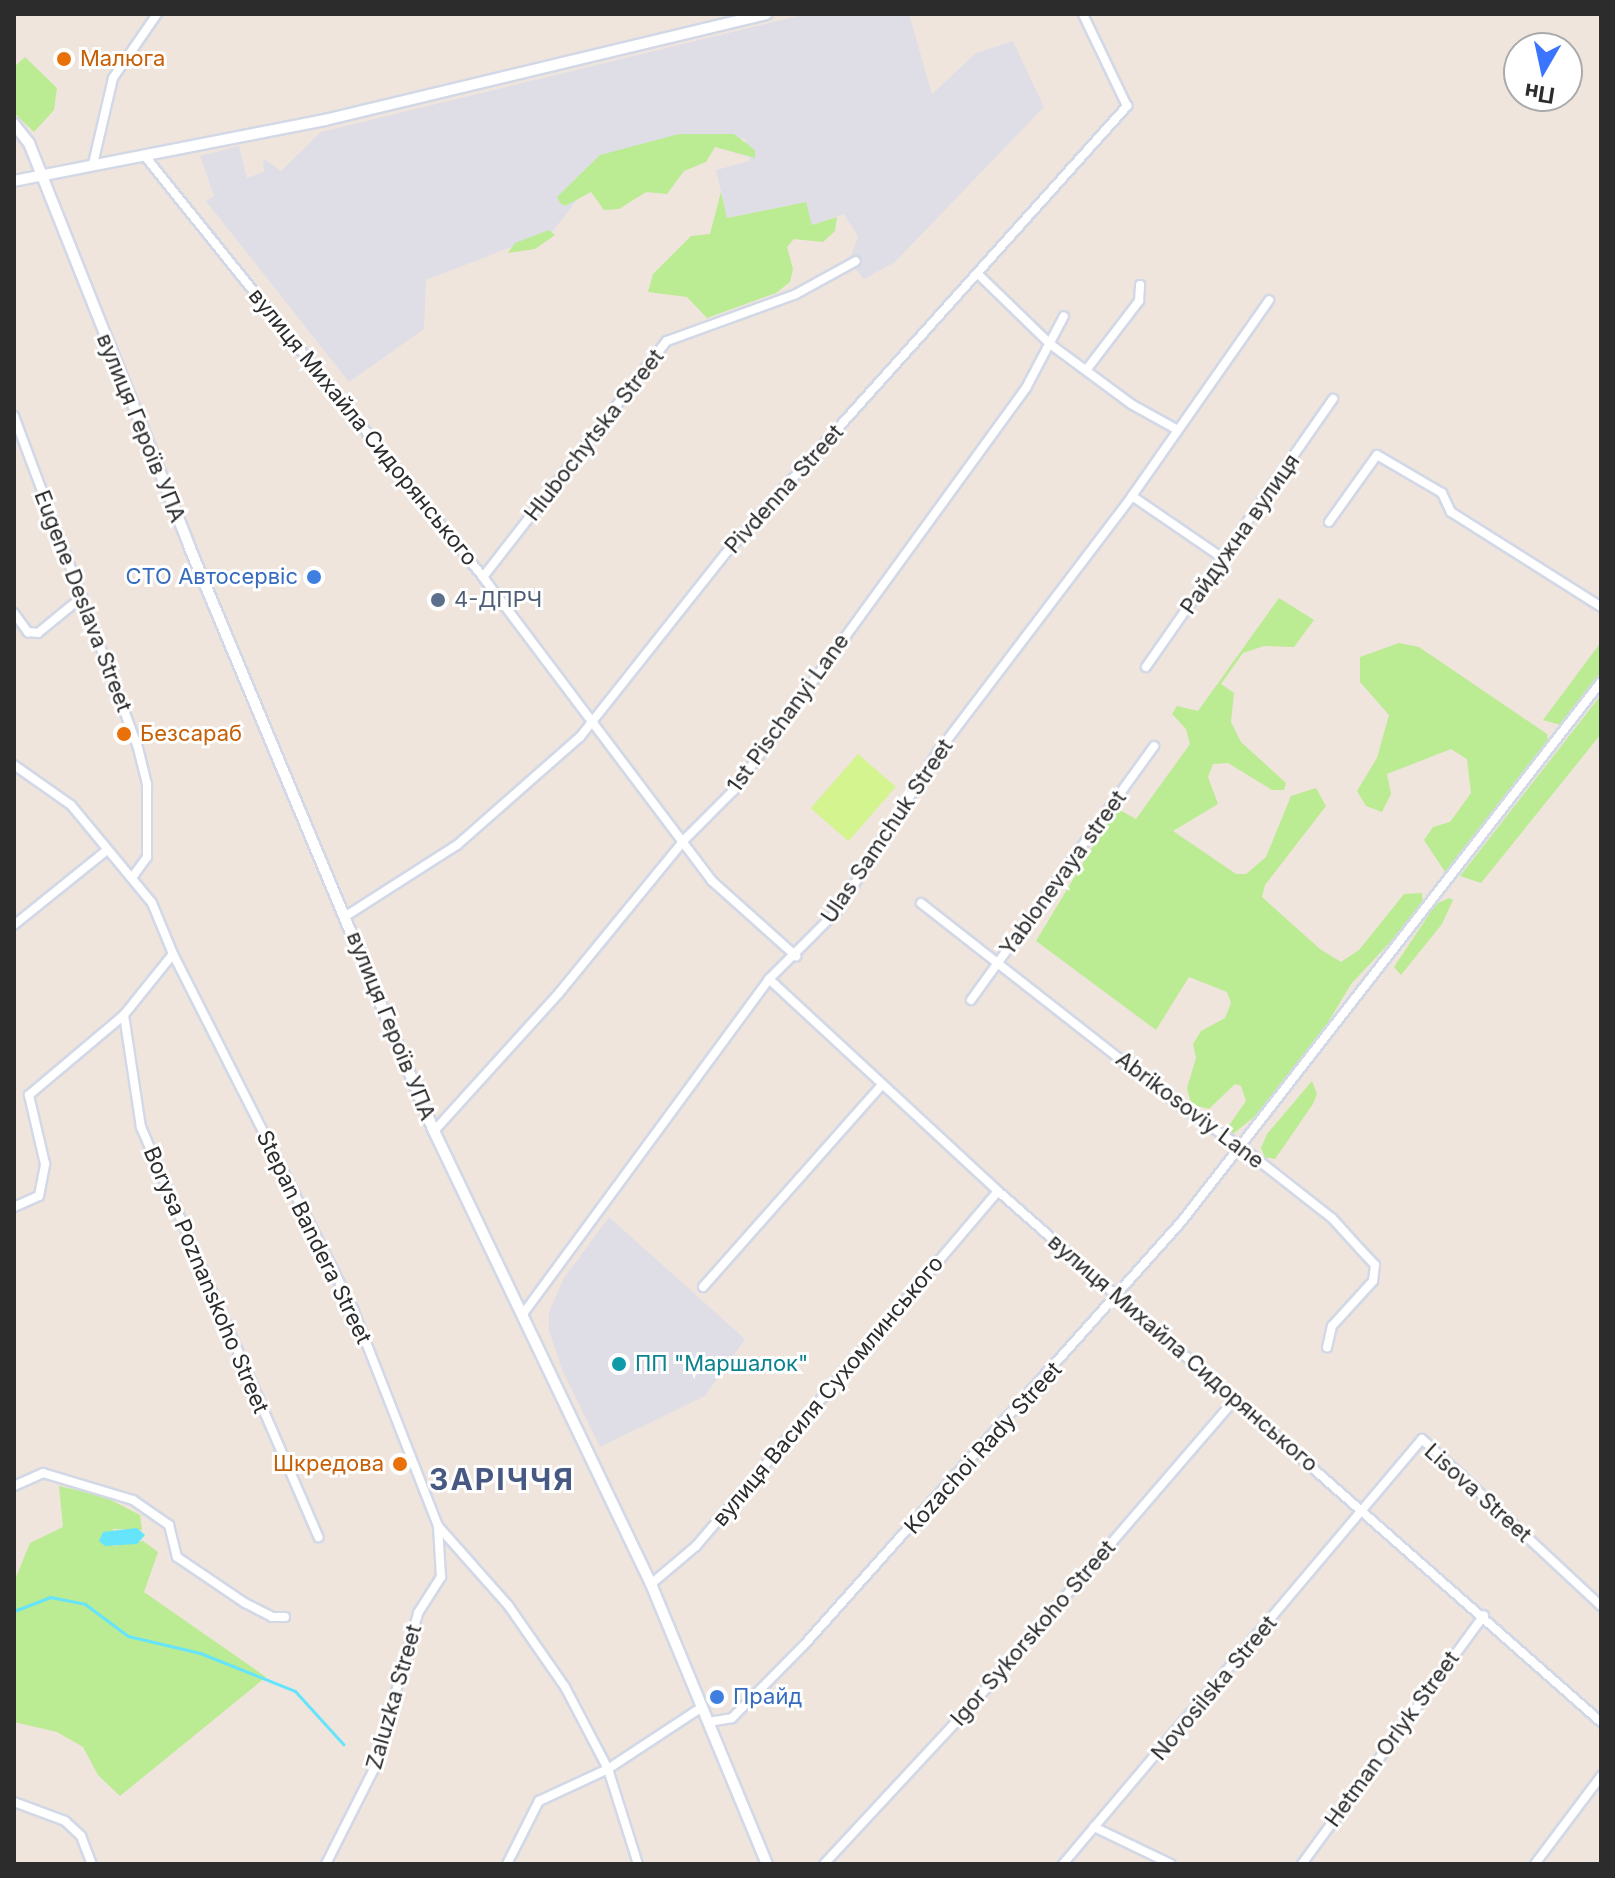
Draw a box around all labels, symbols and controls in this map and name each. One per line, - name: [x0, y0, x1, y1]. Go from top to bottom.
- north arrow: [1503, 32, 1583, 112]
- place label: Малюга: [80, 46, 165, 72]
- marker: Малюга: [55, 50, 73, 68]
- text: Пн: [1523, 79, 1556, 109]
- street label: вулиця Михайла Сидорянського: [243, 283, 483, 571]
- street label: вулиця Героїв УПА: [91, 330, 191, 526]
- street label: Hlubochytska Street: [519, 344, 669, 526]
- street label: Pivdenna Street: [719, 419, 849, 559]
- street label: Райдужна вулиця: [1175, 449, 1305, 619]
- street label: Eugene Deslava Street: [29, 487, 137, 715]
- place label: СТО Автосервіс: [126, 564, 298, 590]
- marker: СТО Автосервіс: [305, 568, 323, 586]
- place label: 4-ДПРЧ: [454, 587, 542, 613]
- marker: 4-ДПРЧ: [429, 591, 447, 609]
- street label: 1st Pischanyi Lane: [721, 628, 855, 798]
- place label: Безсараб: [140, 721, 242, 747]
- marker: Безсараб: [115, 725, 133, 743]
- street label: Ulas Samchuk Street: [816, 734, 958, 928]
- street label: Yablonevaya street: [994, 785, 1132, 961]
- street label: вулиця Героїв УПА: [341, 928, 441, 1124]
- street label: Abrikosoviy Lane: [1111, 1046, 1269, 1174]
- street label: Stepan Bandera Street: [251, 1126, 377, 1348]
- street label: Borysa Poznanskoho Street: [138, 1143, 274, 1417]
- street label: вулиця Михайла Сидорянського: [1043, 1229, 1323, 1477]
- street label: вулиця Василя Сухомлинського: [707, 1250, 949, 1532]
- place label: ПП "Маршалок": [635, 1351, 808, 1377]
- marker: ПП "Маршалок": [610, 1355, 628, 1373]
- street label: Kozachoi Rady Street: [899, 1357, 1067, 1539]
- street label: Lisova Street: [1419, 1438, 1537, 1548]
- place label: Шкредова: [273, 1451, 384, 1477]
- marker: Шкредова: [391, 1455, 409, 1473]
- district label: ЗАРІЧЧЯ: [429, 1461, 575, 1497]
- street label: Igor Sykorskoho Street: [945, 1535, 1121, 1731]
- street label: Novosilska Street: [1146, 1610, 1282, 1766]
- street label: Zaluzka Street: [361, 1622, 427, 1772]
- street label: Hetman Orlyk Street: [1319, 1646, 1465, 1832]
- place label: Прайд: [733, 1684, 802, 1710]
- marker: Прайд: [708, 1688, 726, 1706]

